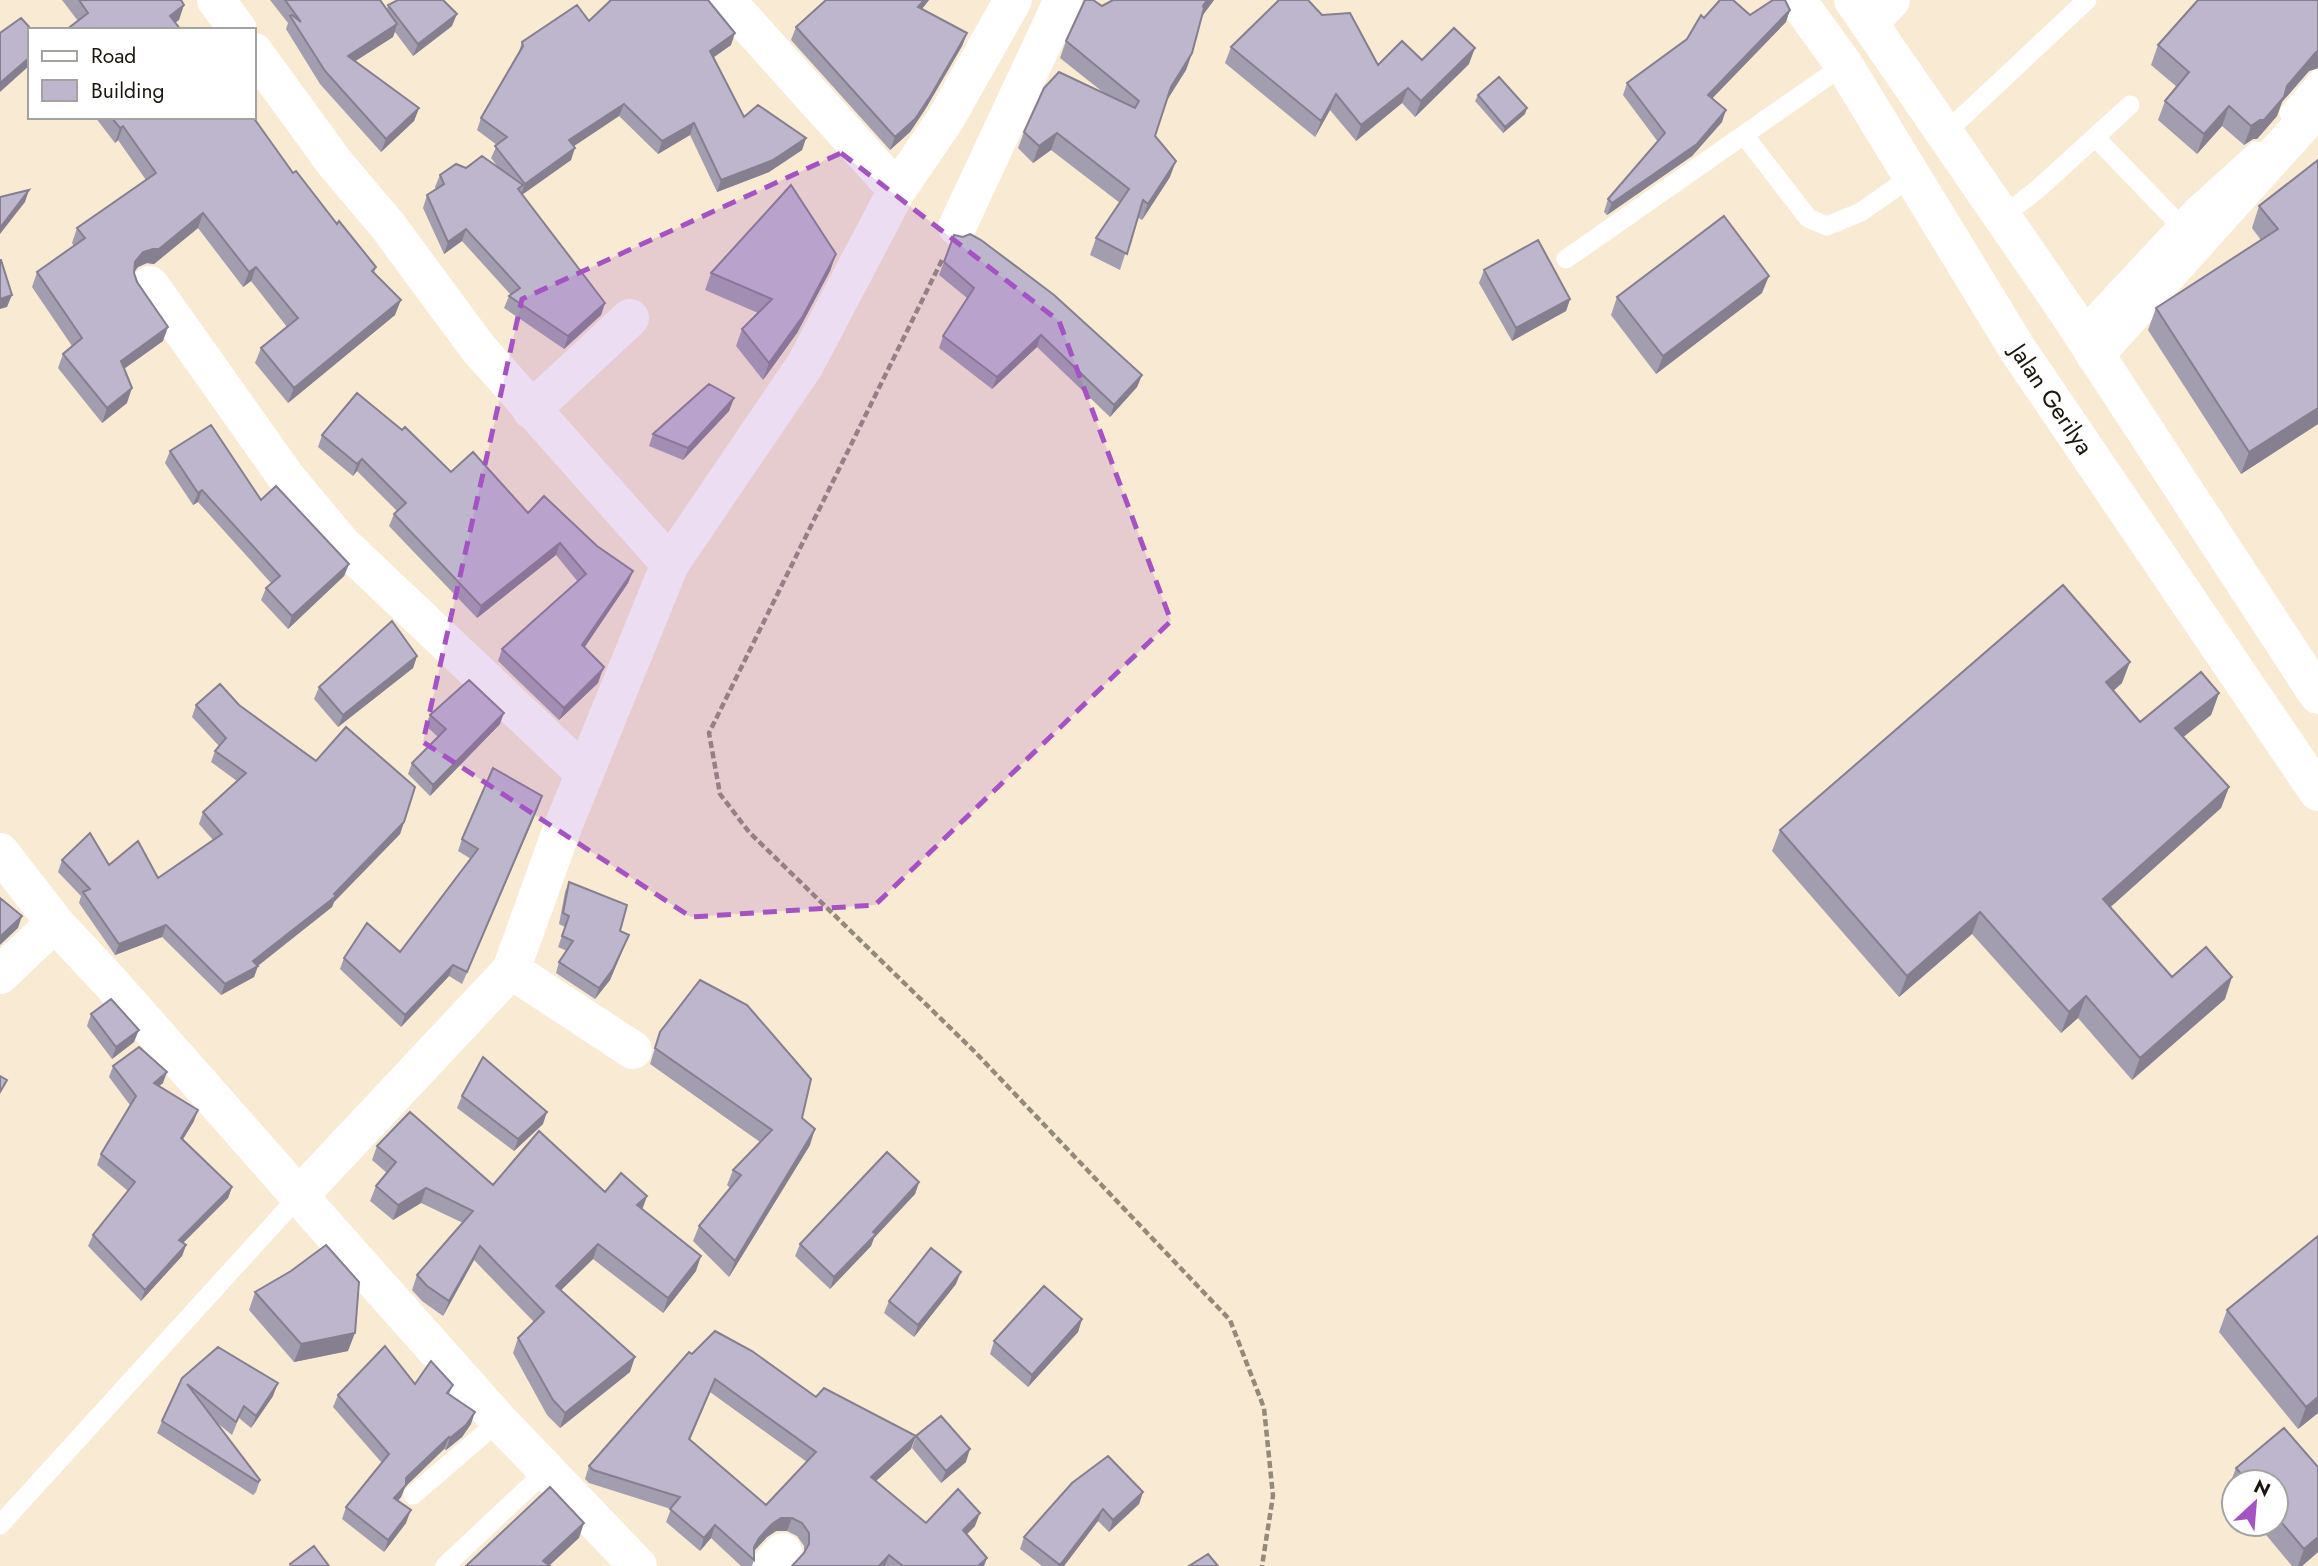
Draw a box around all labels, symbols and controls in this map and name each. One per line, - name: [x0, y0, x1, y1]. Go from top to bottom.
- legend: [28, 28, 256, 119]
- text: Road: [91, 41, 136, 71]
- text: Building: [91, 76, 164, 106]
- street label: Jalan Gerilya: [2000, 334, 2102, 462]
- north arrow: [2220, 1468, 2290, 1538]
- text: N: [2250, 1473, 2275, 1504]

